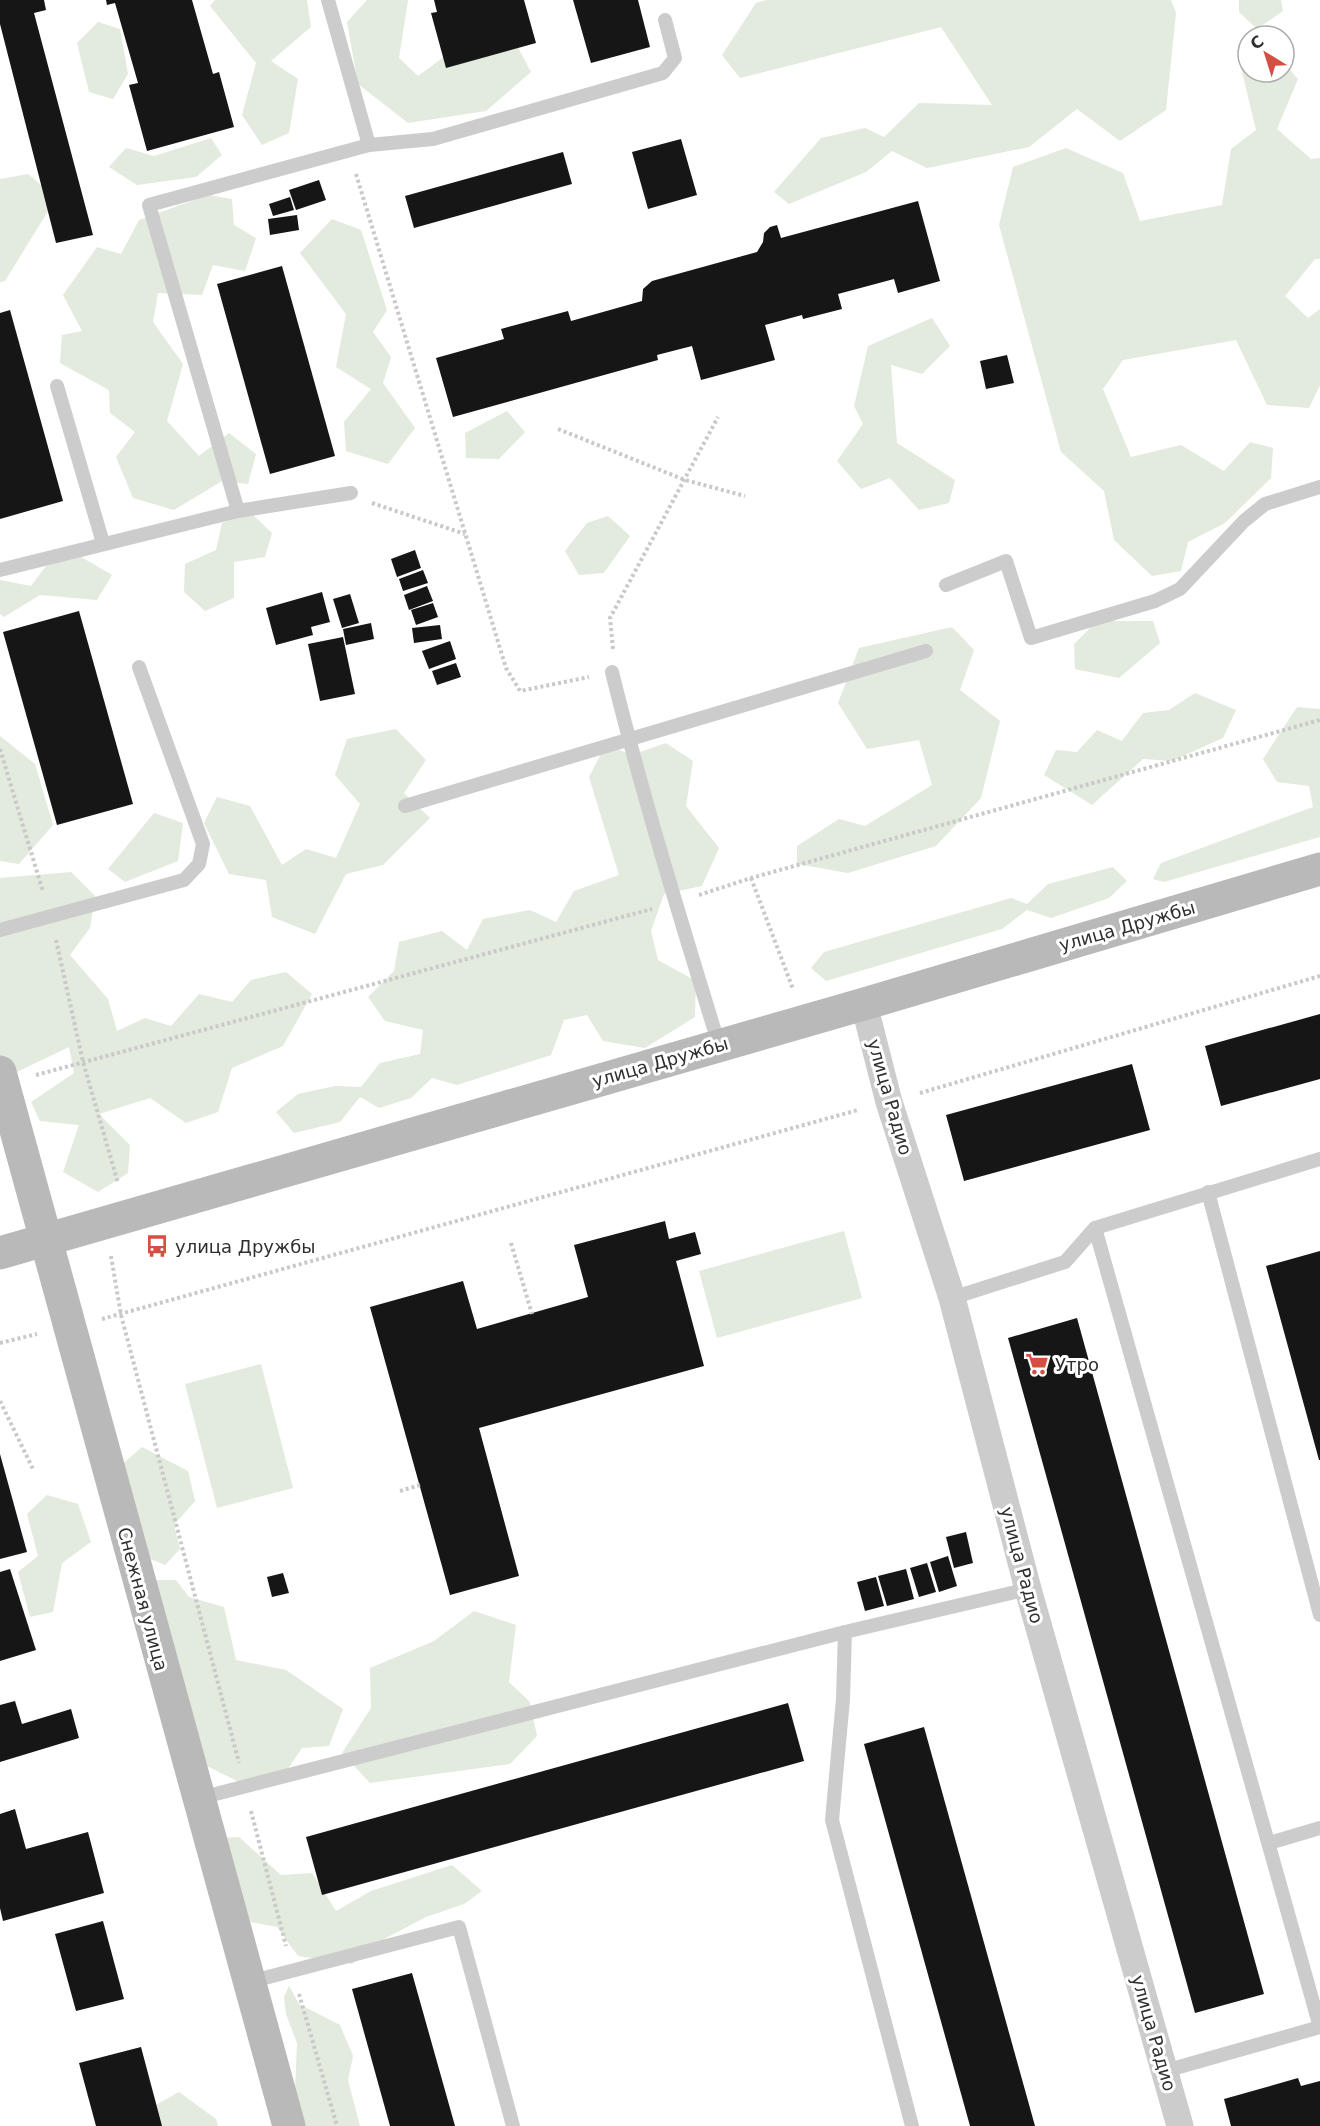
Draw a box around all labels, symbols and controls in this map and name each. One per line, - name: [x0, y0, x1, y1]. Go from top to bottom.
- north arrow: [1236, 24, 1296, 84]
- text: С: [1247, 31, 1268, 54]
- street label: улица Дружбы: [1057, 897, 1197, 955]
- street label: улица Дружбы: [590, 1033, 730, 1091]
- street label: улица Радио: [863, 1036, 917, 1158]
- bus stop icon: улица Дружбы: [144, 1233, 170, 1259]
- place label: улица Дружбы: [175, 1236, 316, 1257]
- supermarket icon: Утро: [1024, 1351, 1050, 1377]
- place label: Утро: [1055, 1354, 1099, 1375]
- street label: улица Радио: [996, 1504, 1048, 1626]
- street label: Снежная улица: [114, 1525, 172, 1673]
- street label: улица Радио: [1127, 1972, 1181, 2094]

